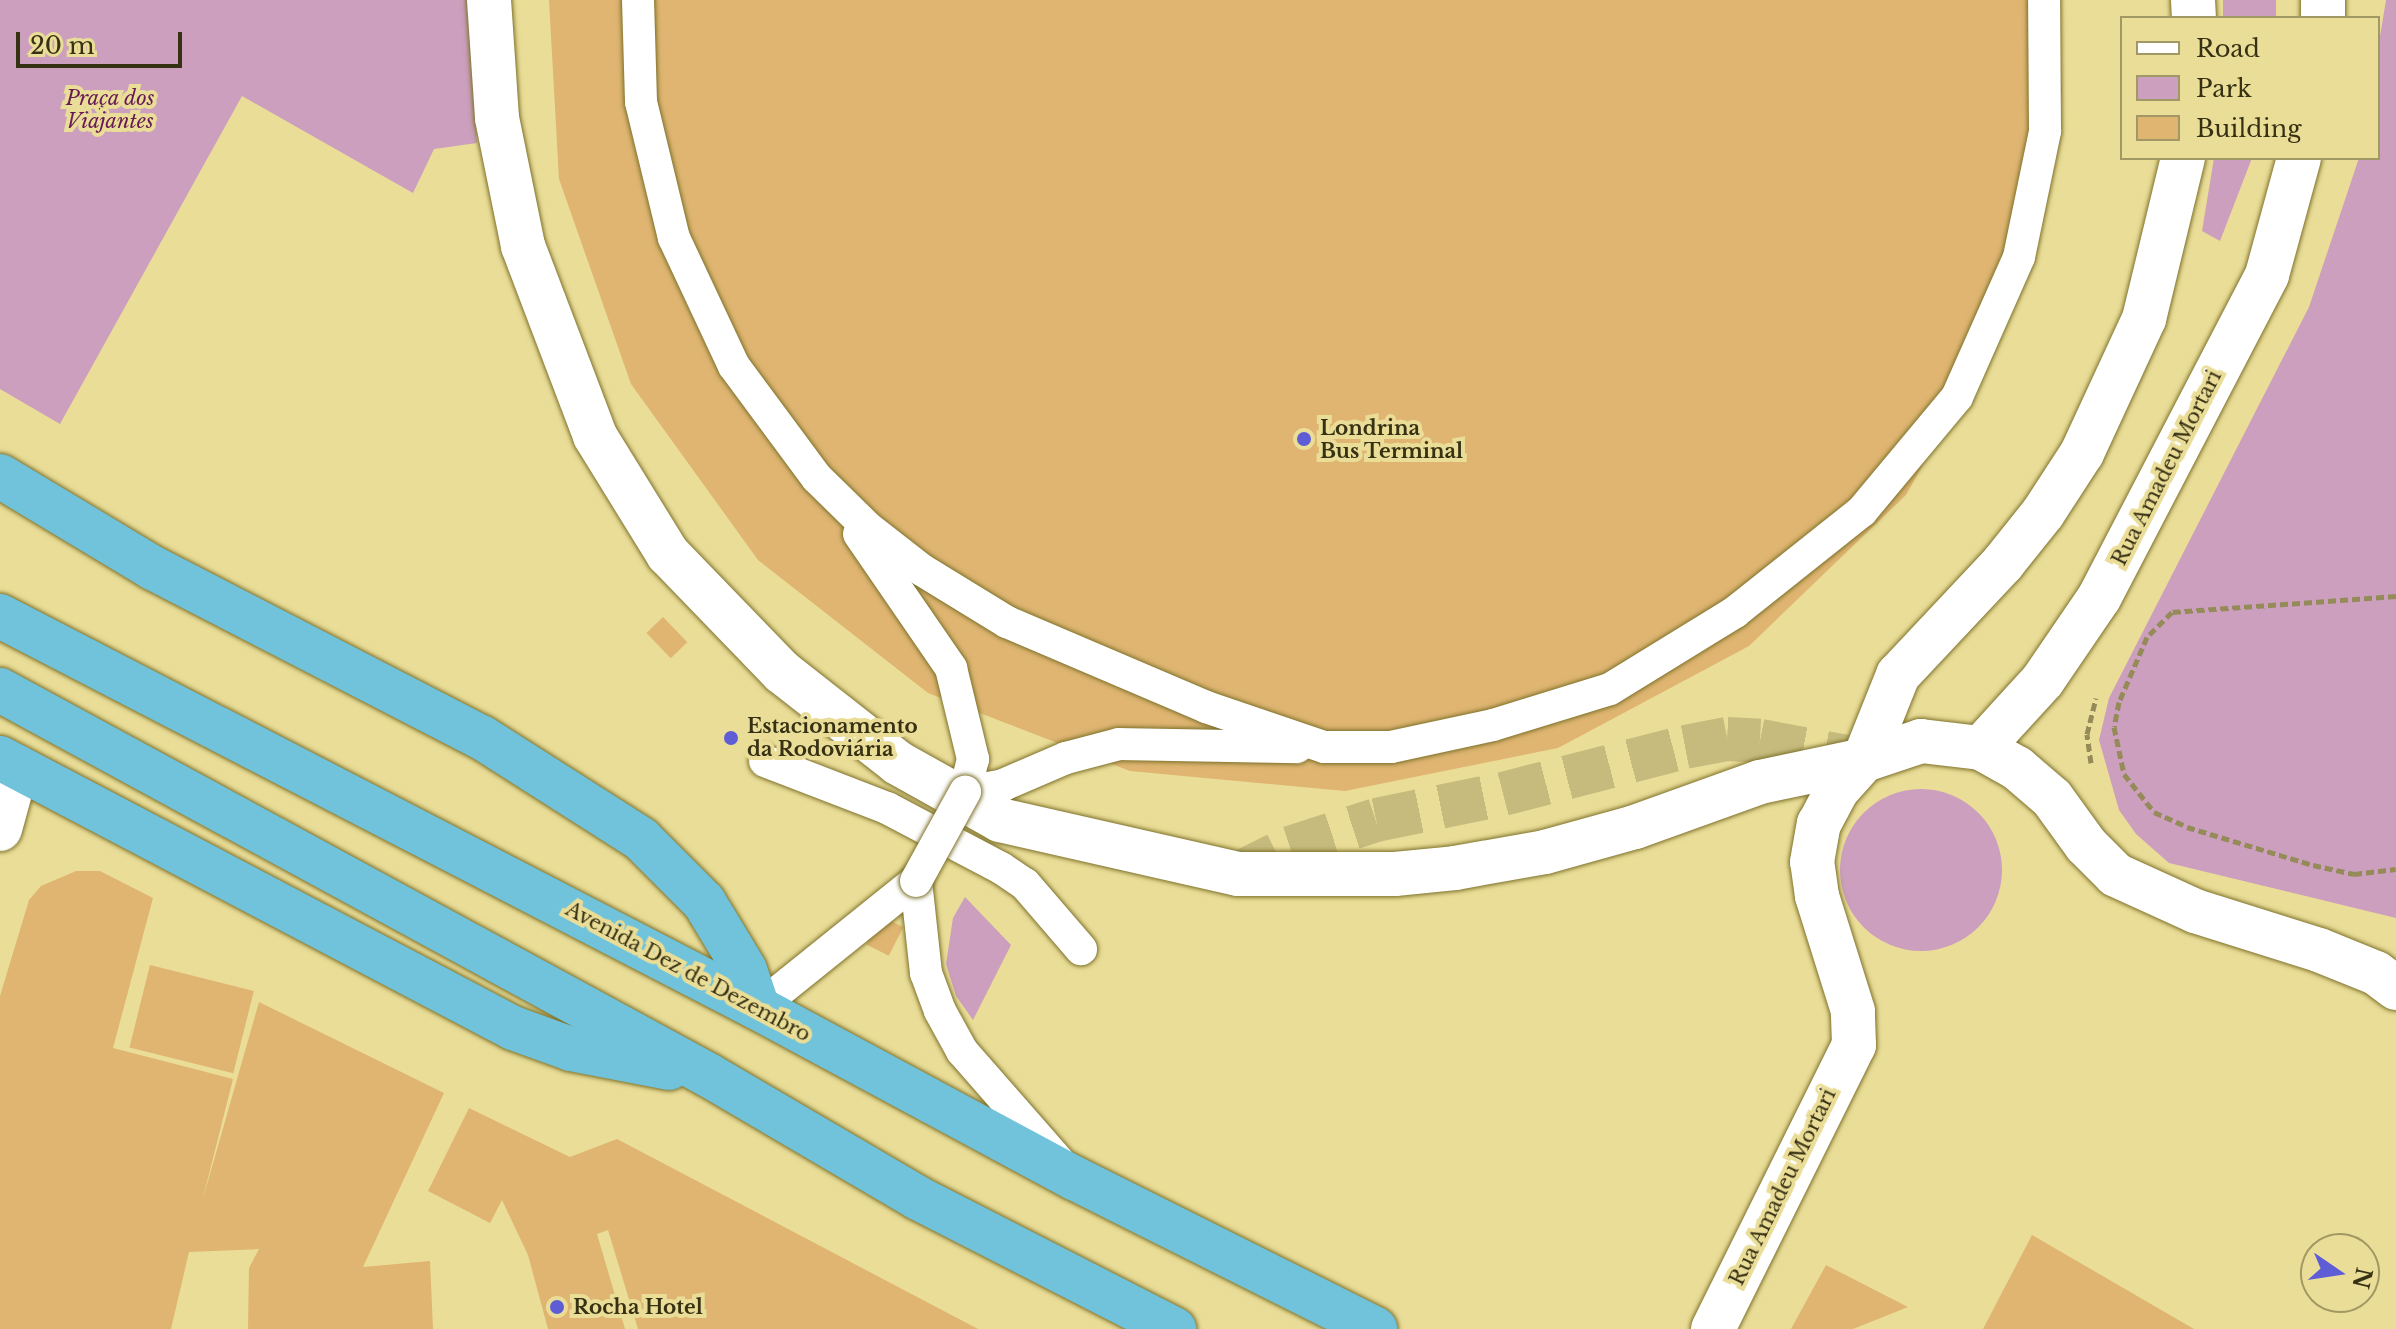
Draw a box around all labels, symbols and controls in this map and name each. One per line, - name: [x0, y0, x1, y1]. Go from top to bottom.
- scale bar: [20, 16, 186, 66]
- legend: [2120, 16, 2380, 160]
- text: 20 m: [30, 31, 95, 60]
- text: Road: [2196, 34, 2260, 63]
- text: Park: [2196, 74, 2252, 103]
- park label: Praça dos Viajantes: [65, 86, 155, 133]
- text: Building: [2196, 114, 2302, 143]
- street label: Rua Amadeu Mortari: [2107, 366, 2227, 570]
- place label: Londrina Bus Terminal: [1320, 416, 1464, 463]
- marker: Londrina Bus Terminal: [1295, 430, 1313, 448]
- place label: Estacionamento da Rodoviária: [747, 714, 918, 761]
- marker: Estacionamento da Rodoviária: [722, 729, 740, 747]
- street label: Avenida Dez de Dezembro: [561, 897, 815, 1047]
- street label: Rua Amadeu Mortari: [1725, 1084, 1841, 1290]
- north arrow: [2300, 1233, 2380, 1313]
- text: N: [2346, 1265, 2377, 1291]
- place label: Rocha Hotel: [573, 1295, 703, 1319]
- marker: Rocha Hotel: [548, 1298, 566, 1316]

